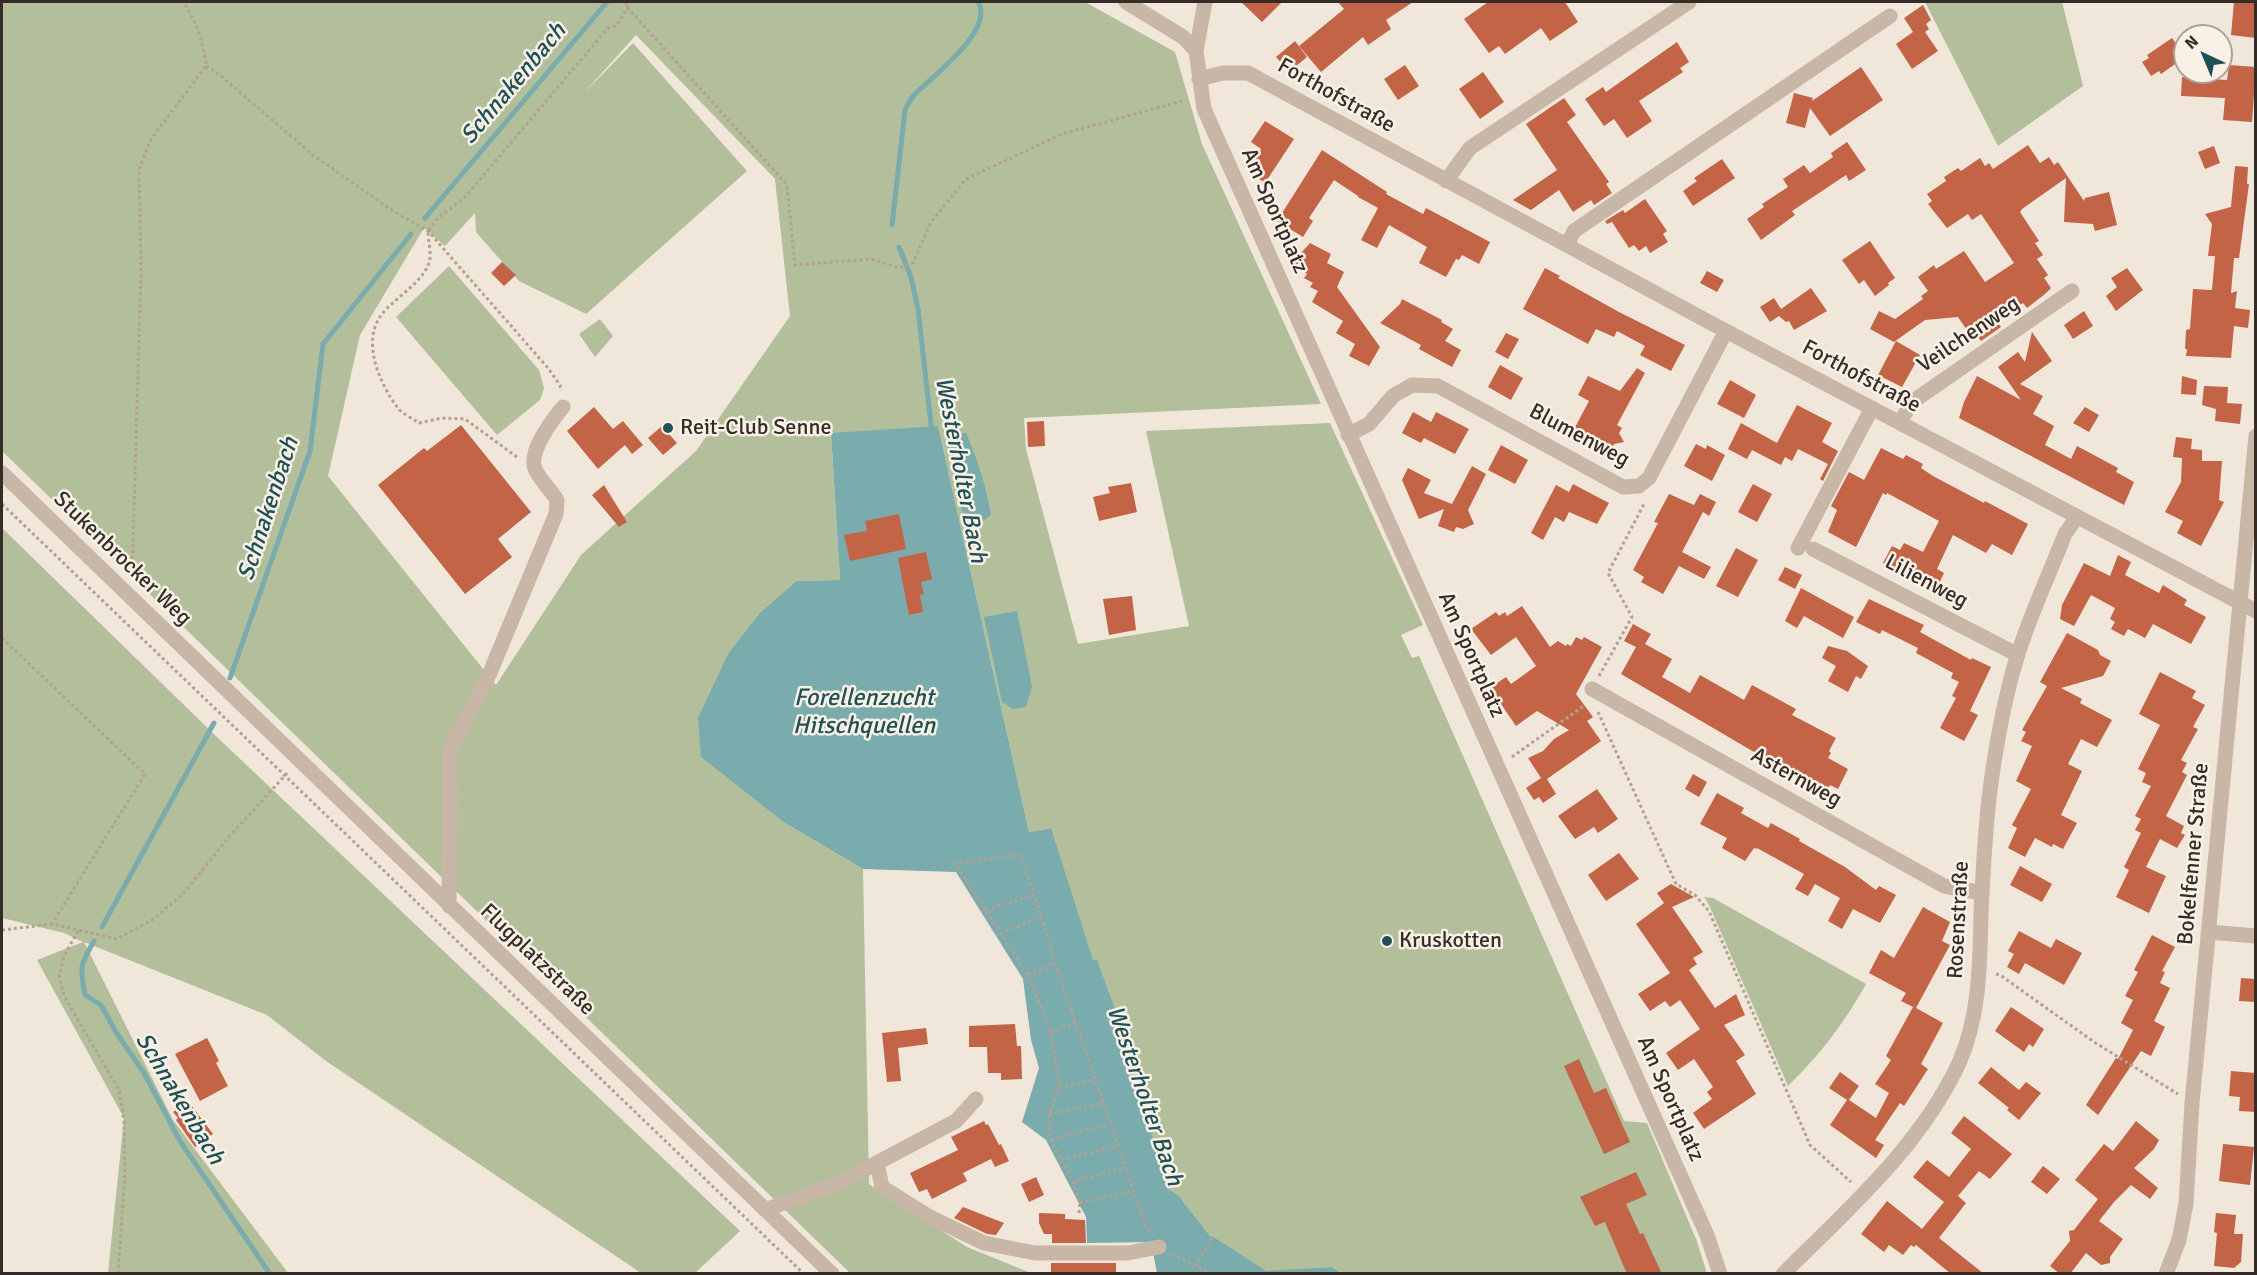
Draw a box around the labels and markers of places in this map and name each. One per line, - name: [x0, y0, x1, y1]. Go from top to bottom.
- place label: Reit-Club Senne: [680, 415, 831, 441]
- marker: Reit-Club Senne: [661, 421, 675, 435]
- place label: Kruskotten: [1399, 928, 1502, 954]
- marker: Kruskotten: [1380, 934, 1394, 948]

